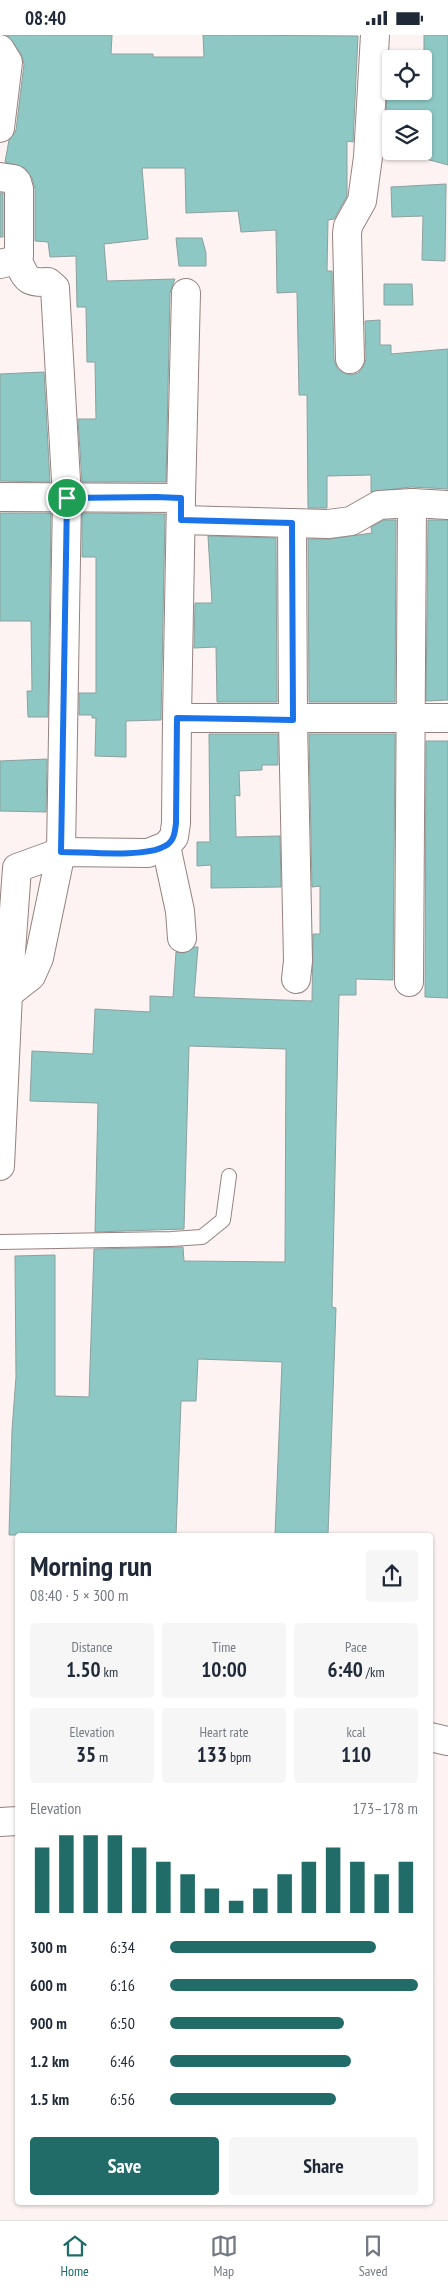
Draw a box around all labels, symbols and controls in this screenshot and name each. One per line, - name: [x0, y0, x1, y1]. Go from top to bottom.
- text: 08:40: [25, 6, 66, 30]
- map controls: [382, 50, 432, 160]
- button: locate: [382, 50, 432, 100]
- button: layers: [382, 110, 432, 160]
- pin: [46, 477, 88, 519]
- icon: arrive: [53, 484, 81, 512]
- text: Morning run: [30, 1547, 152, 1584]
- button: share: [366, 1550, 418, 1602]
- text: 08:40 · 5 × 300 m: [30, 1585, 128, 1605]
- text: Distance: [71, 1638, 113, 1656]
- text: Time: [212, 1638, 236, 1656]
- text: Pace: [345, 1638, 367, 1656]
- text: 1.50: [66, 1656, 101, 1683]
- text: 10:00: [201, 1656, 247, 1683]
- text: 6:40: [327, 1656, 363, 1683]
- text: km: [101, 1663, 118, 1681]
- text: /km: [363, 1663, 385, 1681]
- text: Elevation: [70, 1723, 114, 1741]
- text: Heart rate: [200, 1723, 248, 1741]
- text: kcal: [346, 1723, 366, 1741]
- text: 35: [76, 1741, 96, 1768]
- text: 133: [197, 1741, 227, 1768]
- text: 110: [341, 1741, 371, 1768]
- text: m: [96, 1748, 108, 1766]
- text: bpm: [227, 1748, 251, 1766]
- text: Elevation: [30, 1798, 81, 1818]
- text: 173–178 m: [353, 1798, 418, 1818]
- text: 300 m: [30, 1937, 67, 1957]
- text: 6:34: [110, 1937, 135, 1957]
- text: 600 m: [30, 1975, 67, 1995]
- text: 6:16: [110, 1975, 135, 1995]
- text: 900 m: [30, 2013, 67, 2033]
- text: 6:50: [110, 2013, 135, 2033]
- text: 1.2 km: [30, 2051, 69, 2071]
- text: 6:46: [110, 2051, 135, 2071]
- text: 1.5 km: [30, 2089, 69, 2109]
- text: 6:56: [110, 2089, 135, 2109]
- button: Save: [30, 2137, 219, 2195]
- button: Share: [229, 2137, 418, 2195]
- tab: Home: [60, 2232, 89, 2280]
- tab: Map: [210, 2232, 238, 2280]
- tab: Saved: [359, 2232, 388, 2280]

